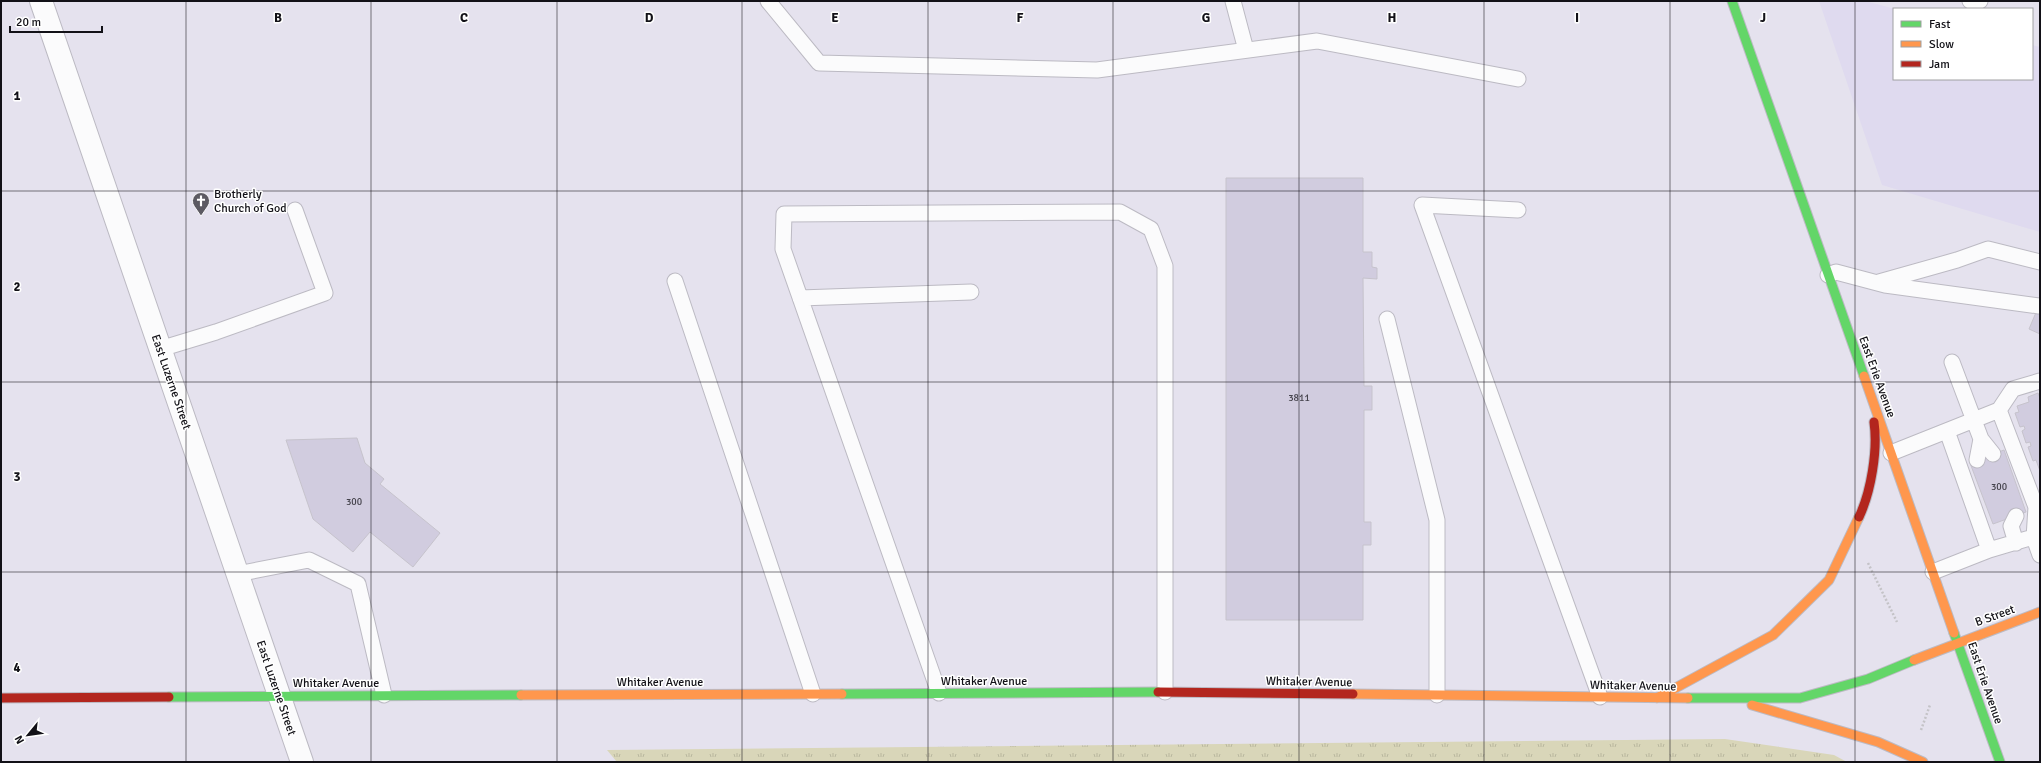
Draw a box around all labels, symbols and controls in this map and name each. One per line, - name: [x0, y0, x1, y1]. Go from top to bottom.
- scale bar: [10, 8, 102, 34]
- legend: [1893, 8, 2033, 80]
- text: B: [274, 10, 282, 26]
- text: C: [460, 10, 468, 26]
- text: D: [645, 10, 654, 26]
- text: E: [831, 10, 839, 26]
- text: F: [1017, 10, 1024, 26]
- text: G: [1202, 10, 1210, 26]
- text: H: [1388, 10, 1396, 26]
- text: I: [1575, 10, 1579, 26]
- text: J: [1760, 10, 1766, 26]
- text: 20 m: [16, 15, 41, 30]
- text: Fast: [1929, 17, 1950, 32]
- text: Slow: [1929, 37, 1954, 52]
- text: Jam: [1929, 57, 1950, 72]
- text: 1: [13, 88, 21, 104]
- place label: Brotherly Church of God: [214, 187, 287, 216]
- church icon: Brotherly Church of God: [191, 191, 211, 216]
- text: 2: [13, 279, 21, 295]
- street label: East Luzerne Street: [148, 333, 194, 431]
- street label: East Erie Avenue: [1855, 334, 1899, 420]
- house number: 3811: [1288, 392, 1310, 404]
- text: 3: [13, 469, 21, 485]
- house number: 300: [1991, 481, 2007, 493]
- house number: 300: [346, 496, 362, 508]
- street label: B Street: [1973, 602, 2017, 630]
- street label: East Luzerne Street: [253, 639, 299, 737]
- street label: East Erie Avenue: [1964, 640, 2006, 726]
- text: 4: [13, 660, 21, 676]
- street label: Whitaker Avenue: [941, 674, 1027, 689]
- street label: Whitaker Avenue: [1266, 674, 1352, 690]
- street label: Whitaker Avenue: [617, 675, 703, 690]
- street label: Whitaker Avenue: [293, 676, 379, 691]
- street label: Whitaker Avenue: [1590, 678, 1676, 694]
- north arrow: [8, 715, 48, 755]
- text: N: [12, 733, 27, 746]

